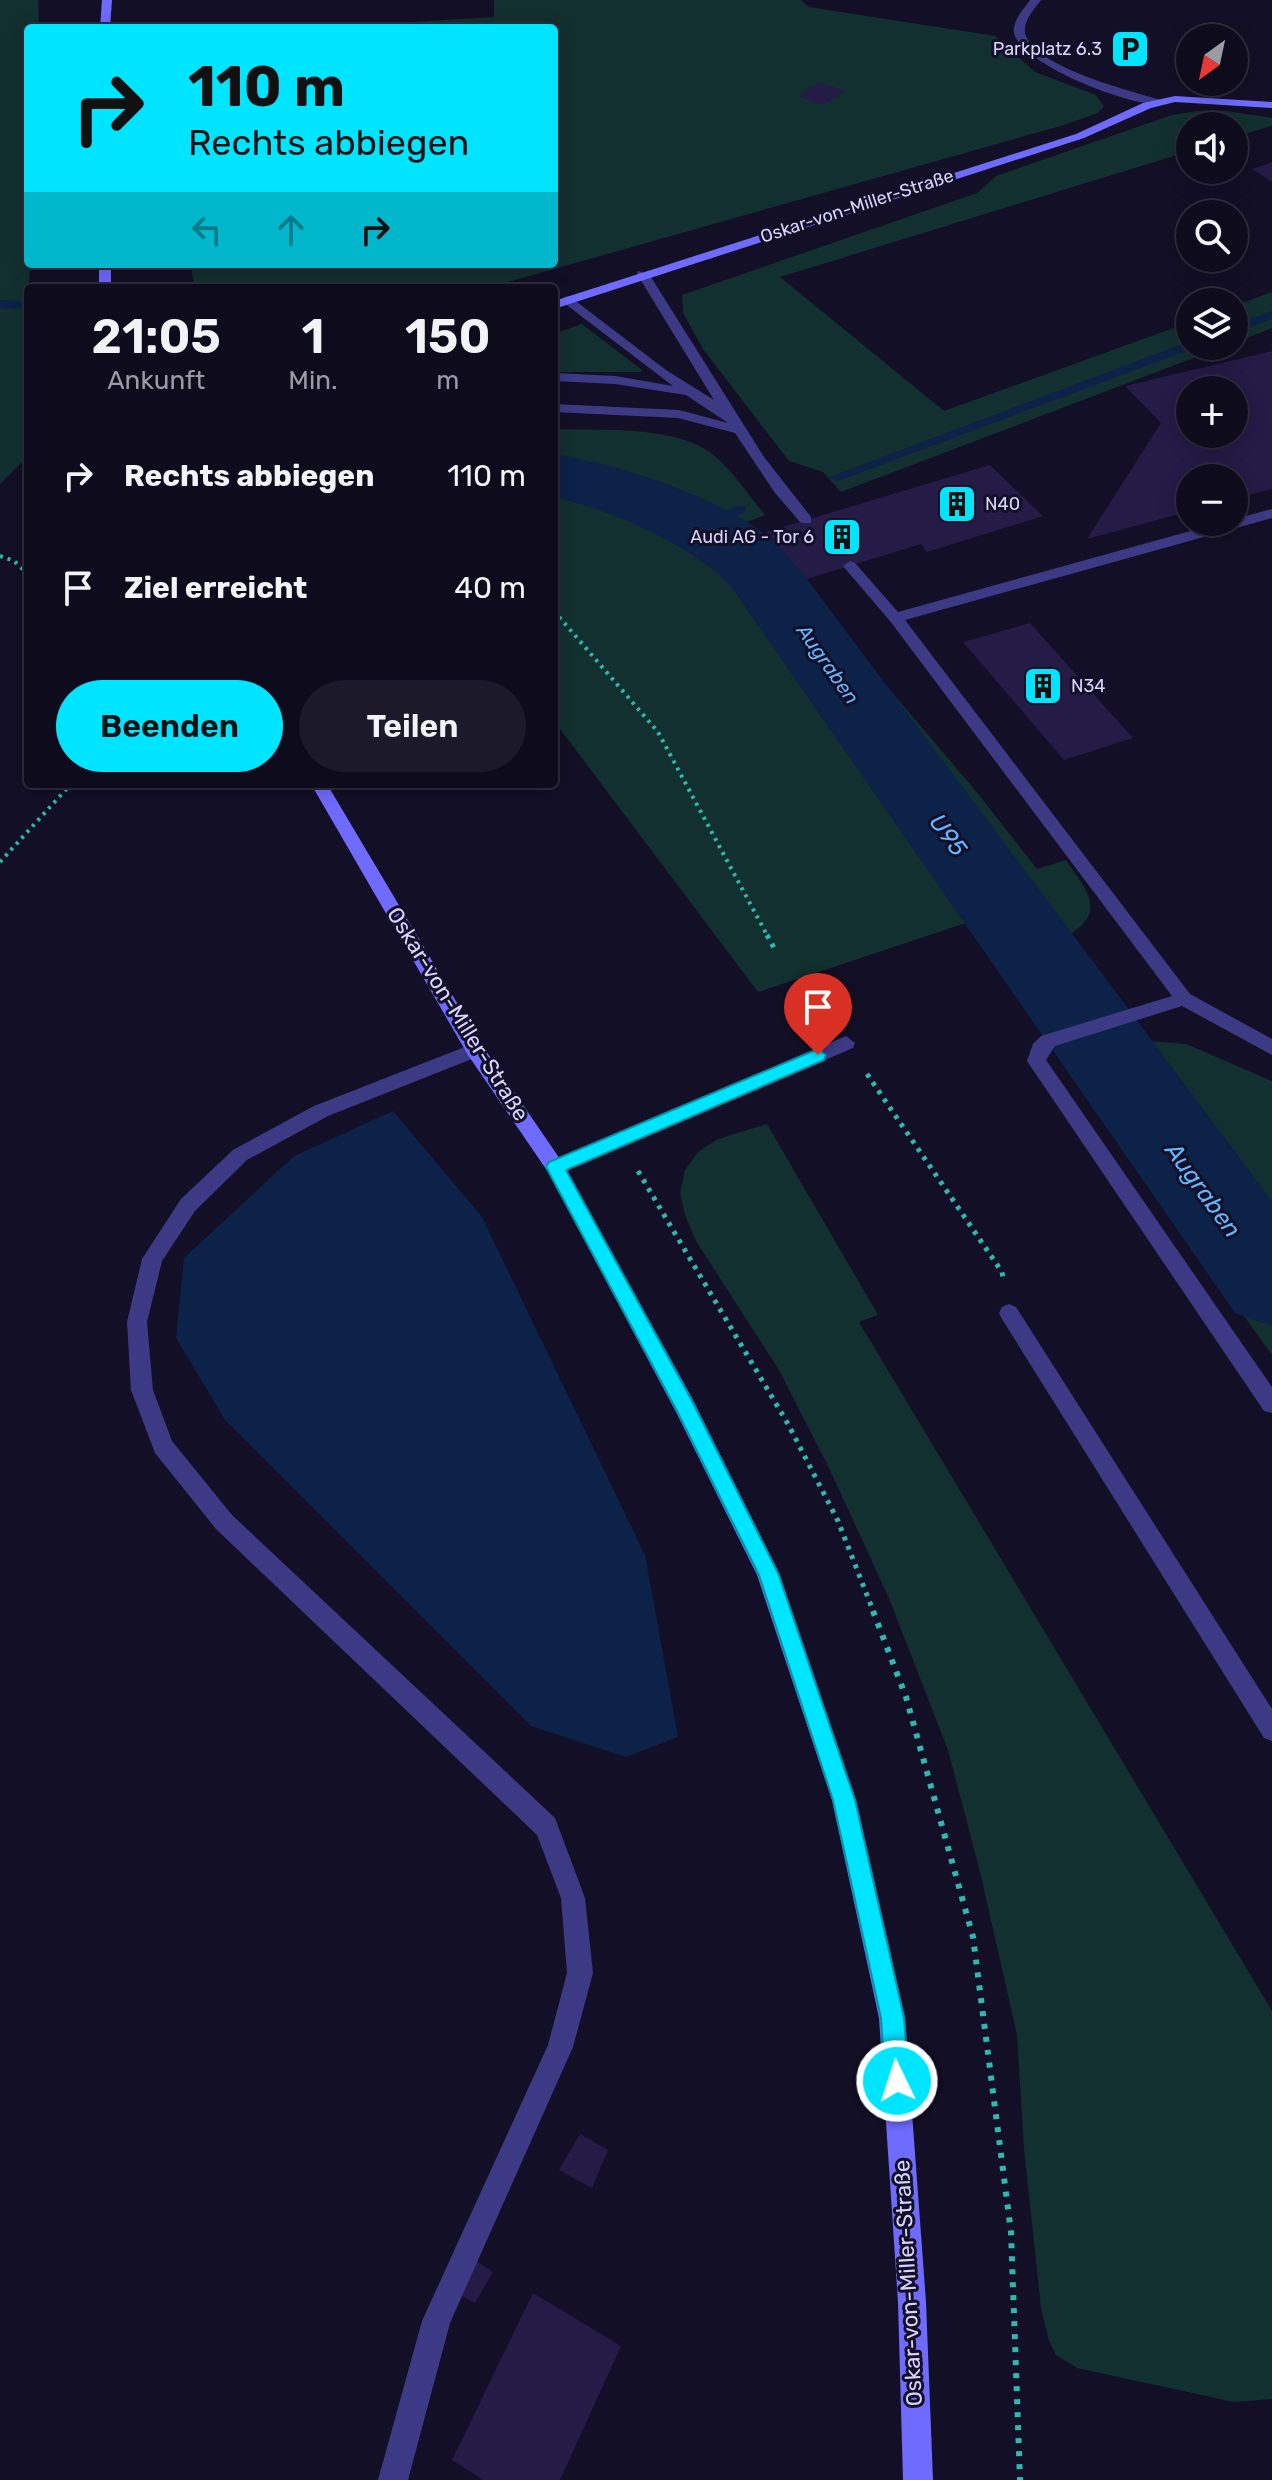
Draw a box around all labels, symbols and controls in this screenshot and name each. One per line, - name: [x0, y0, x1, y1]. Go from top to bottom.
- north arrow: [1176, 24, 1248, 96]
- map controls: [1176, 24, 1248, 536]
- parking icon: Parkplatz 6.3: [1109, 28, 1151, 70]
- place label: Parkplatz 6.3: [993, 38, 1102, 60]
- text: 110 m: [188, 54, 345, 120]
- icon: right: [56, 56, 160, 160]
- button: sound: [1176, 112, 1248, 184]
- text: Rechts abbiegen: [188, 121, 469, 164]
- street label: Oskar-von-Miller-Straße: [758, 164, 956, 248]
- button: search: [1176, 200, 1248, 272]
- icon: left: [185, 208, 229, 252]
- icon: ahead: [269, 208, 313, 252]
- icon: right: [353, 208, 397, 252]
- button: layers: [1176, 288, 1248, 360]
- text: 21:05: [91, 308, 221, 365]
- text: 1: [301, 308, 324, 365]
- text: 150: [405, 308, 490, 365]
- text: Ankunft: [107, 365, 205, 396]
- text: Min.: [288, 365, 338, 396]
- text: m: [436, 365, 459, 396]
- button: +: [1176, 376, 1248, 448]
- icon: right: [56, 454, 100, 498]
- text: Rechts abbiegen: [124, 458, 374, 494]
- text: 110 m: [447, 458, 526, 494]
- button: −: [1176, 464, 1248, 536]
- building icon: N40: [936, 483, 978, 525]
- place label: N40: [985, 493, 1020, 515]
- building icon: Audi AG - Tor 6: [821, 516, 863, 558]
- place label: Audi AG - Tor 6: [690, 526, 814, 548]
- icon: arrive: [56, 566, 100, 610]
- text: Ziel erreicht: [124, 570, 307, 606]
- text: 40 m: [454, 570, 526, 606]
- water label: Augraben: [791, 619, 864, 708]
- building icon: N34: [1022, 665, 1064, 707]
- place label: N34: [1071, 675, 1106, 697]
- button: Beenden: [56, 680, 283, 772]
- button: Teilen: [299, 680, 526, 772]
- water label: U95: [923, 808, 973, 862]
- street label: Oskar-von-Miller-Straße: [381, 902, 535, 1126]
- pin: [784, 973, 852, 1055]
- icon: arrive: [796, 985, 840, 1029]
- water label: Augraben: [1158, 1136, 1247, 1243]
- position arrow: [855, 2039, 939, 2123]
- street label: Oskar-von-Miller-Straße: [888, 2159, 928, 2407]

